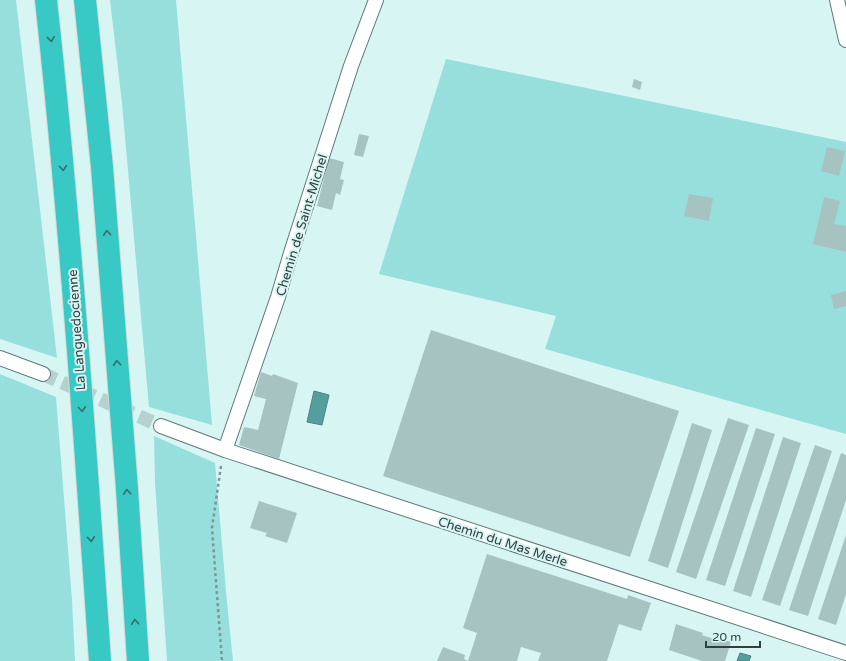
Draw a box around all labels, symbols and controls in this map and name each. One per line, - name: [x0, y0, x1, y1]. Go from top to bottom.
- one-way arrow: [46, 36, 55, 42]
- street label: Chemin de Saint-Michel: [273, 152, 331, 298]
- one-way arrow: [59, 165, 68, 171]
- one-way arrow: [103, 230, 112, 236]
- street label: La Languedocienne: [65, 269, 89, 391]
- one-way arrow: [113, 360, 122, 366]
- one-way arrow: [77, 406, 86, 412]
- one-way arrow: [123, 489, 131, 495]
- street label: Chemin du Mas Merle: [436, 513, 569, 570]
- one-way arrow: [87, 536, 96, 542]
- one-way arrow: [131, 619, 140, 625]
- scale bar: [706, 623, 760, 649]
- text: 20 m: [712, 630, 741, 644]

